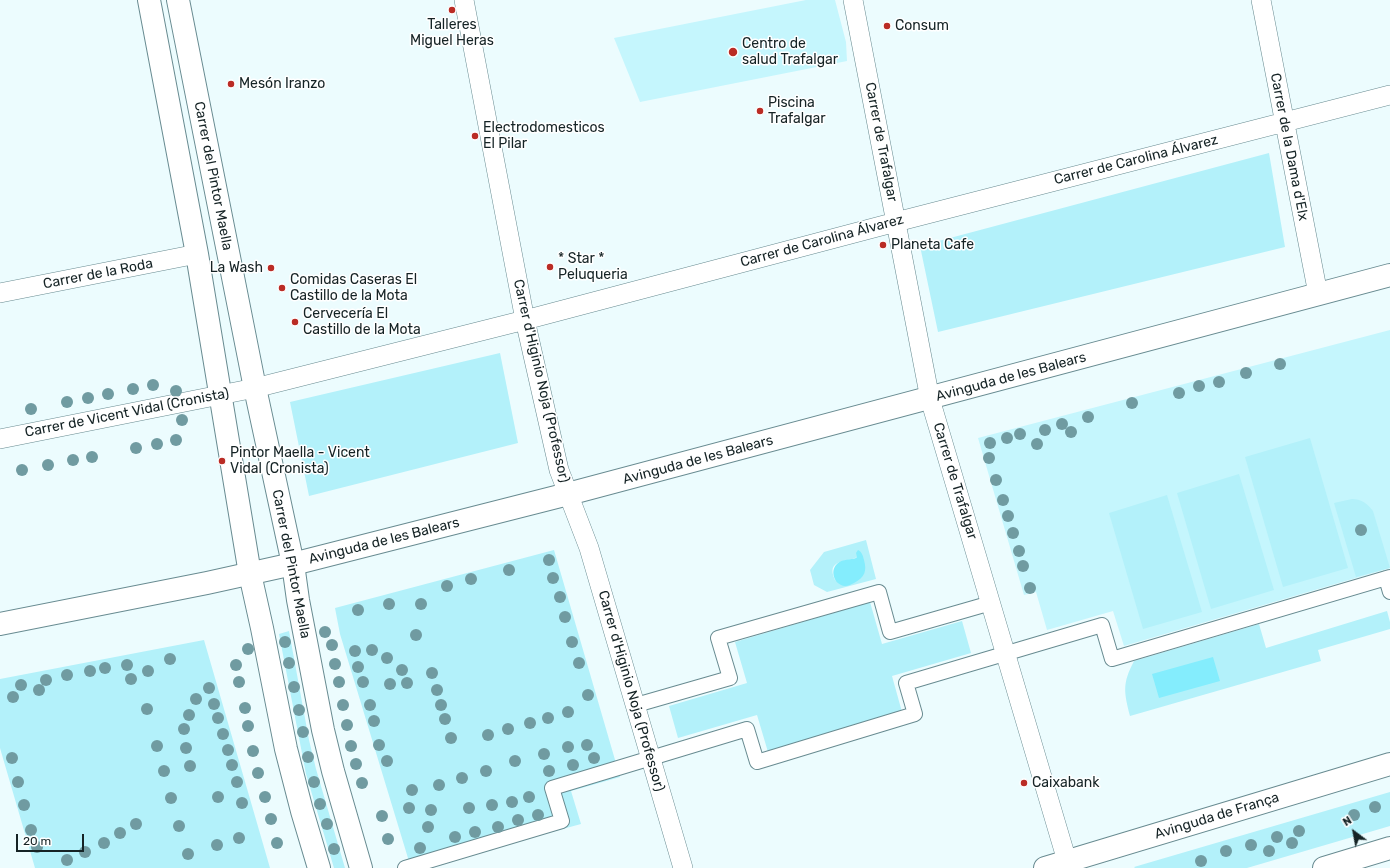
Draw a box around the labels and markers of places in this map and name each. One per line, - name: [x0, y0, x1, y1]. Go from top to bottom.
- marker: Talleres Miguel Heras: [447, 5, 457, 15]
- place label: Talleres Miguel Heras: [410, 17, 494, 50]
- place label: Consum: [895, 18, 949, 34]
- marker: Consum: [882, 21, 892, 31]
- place label: Centro de salud Trafalgar: [742, 36, 838, 68]
- marker: Centro de salud Trafalgar: [727, 46, 739, 58]
- place label: Mesón Iranzo: [239, 76, 325, 92]
- marker: Mesón Iranzo: [226, 79, 236, 89]
- place label: Piscina Trafalgar: [768, 95, 826, 128]
- marker: Piscina Trafalgar: [755, 106, 765, 116]
- place label: Electrodomesticos El Pilar: [483, 120, 605, 152]
- marker: Electrodomesticos El Pilar: [470, 131, 480, 141]
- place label: Planeta Cafe: [891, 237, 974, 253]
- marker: Planeta Cafe: [878, 240, 888, 250]
- place label: * Star * Peluqueria: [558, 251, 628, 284]
- place label: La Wash: [210, 260, 263, 276]
- marker: * Star * Peluqueria: [545, 262, 555, 272]
- marker: La Wash: [266, 263, 276, 273]
- place label: Comidas Caseras El Castillo de la Mota: [290, 272, 417, 304]
- marker: Comidas Caseras El Castillo de la Mota: [277, 283, 287, 293]
- place label: Cervecería El Castillo de la Mota: [303, 306, 421, 338]
- marker: Cervecería El Castillo de la Mota: [290, 317, 300, 327]
- place label: Pintor Maella - Vicent Vidal (Cronista): [230, 445, 370, 478]
- marker: Pintor Maella - Vicent Vidal (Cronista): [217, 456, 227, 466]
- place label: Caixabank: [1032, 775, 1099, 791]
- marker: Caixabank: [1019, 778, 1029, 788]

